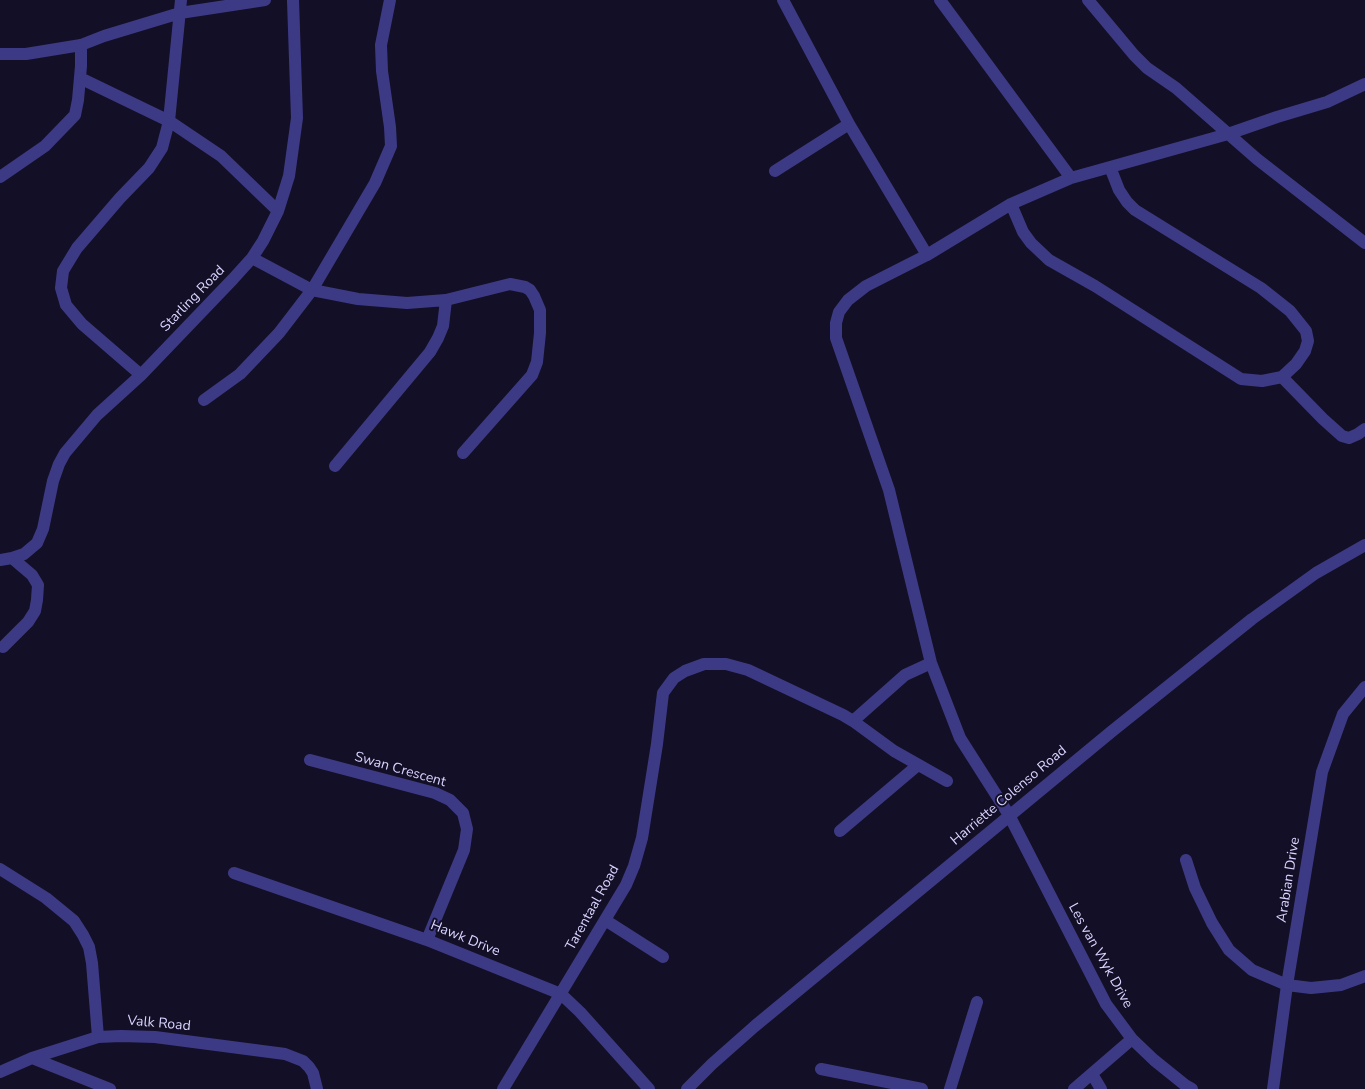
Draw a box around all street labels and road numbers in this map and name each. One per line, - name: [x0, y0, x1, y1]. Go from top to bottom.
- street label: Starling Road: [157, 262, 229, 336]
- street label: Harriette Colenso Road: [948, 743, 1070, 849]
- street label: Swan Crescent: [352, 749, 448, 791]
- street label: Arabian Drive: [1274, 836, 1304, 924]
- street label: Tarentaal Road: [563, 862, 623, 954]
- street label: Les van Wyk Drive: [1064, 901, 1136, 1011]
- street label: Hawk Drive: [428, 917, 502, 961]
- street label: Valk Road: [127, 1013, 191, 1035]

